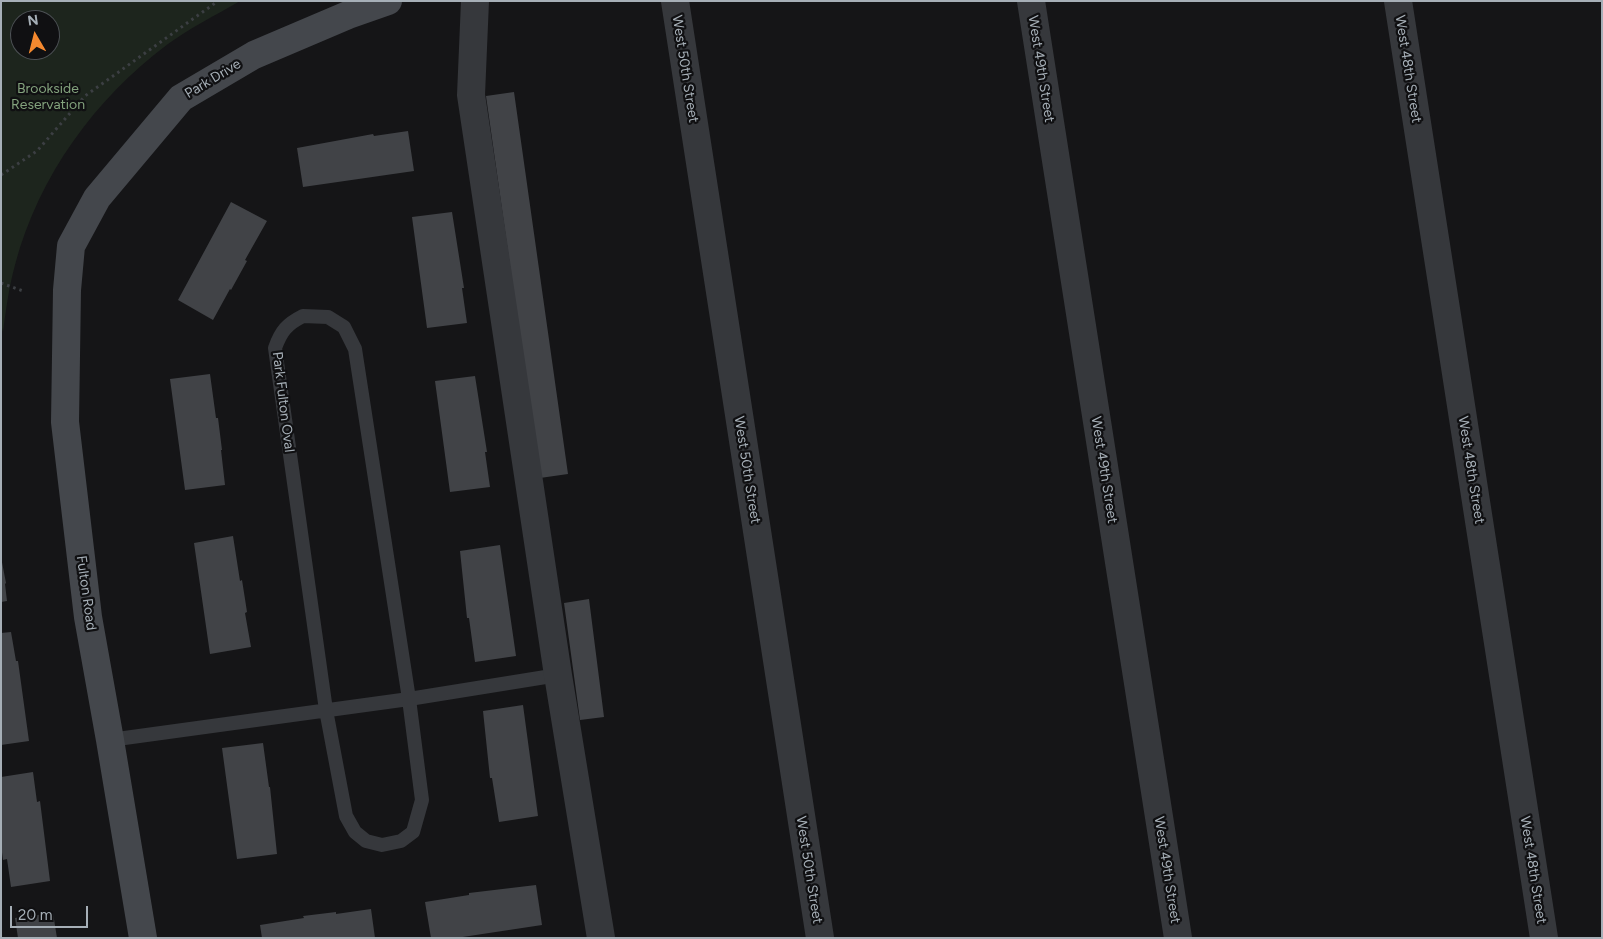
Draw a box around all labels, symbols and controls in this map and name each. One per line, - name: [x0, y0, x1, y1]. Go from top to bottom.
- north arrow: [10, 10, 60, 60]
- text: N: [26, 11, 40, 30]
- street label: West 50th Street: [668, 14, 702, 124]
- street label: West 49th Street: [1024, 14, 1058, 124]
- street label: West 48th Street: [1391, 14, 1425, 124]
- street label: Park Drive: [182, 56, 244, 102]
- park label: Brookside Reservation: [11, 81, 85, 114]
- street label: Park Fulton Oval: [268, 351, 298, 453]
- street label: West 50th Street: [730, 415, 764, 525]
- street label: West 49th Street: [1087, 415, 1121, 525]
- street label: West 48th Street: [1454, 415, 1488, 525]
- street label: Fulton Road: [72, 555, 100, 631]
- street label: West 50th Street: [792, 815, 826, 925]
- street label: West 49th Street: [1150, 815, 1184, 925]
- street label: West 48th Street: [1516, 815, 1550, 925]
- scale bar: [12, 896, 90, 928]
- text: 20 m: [18, 906, 52, 924]

